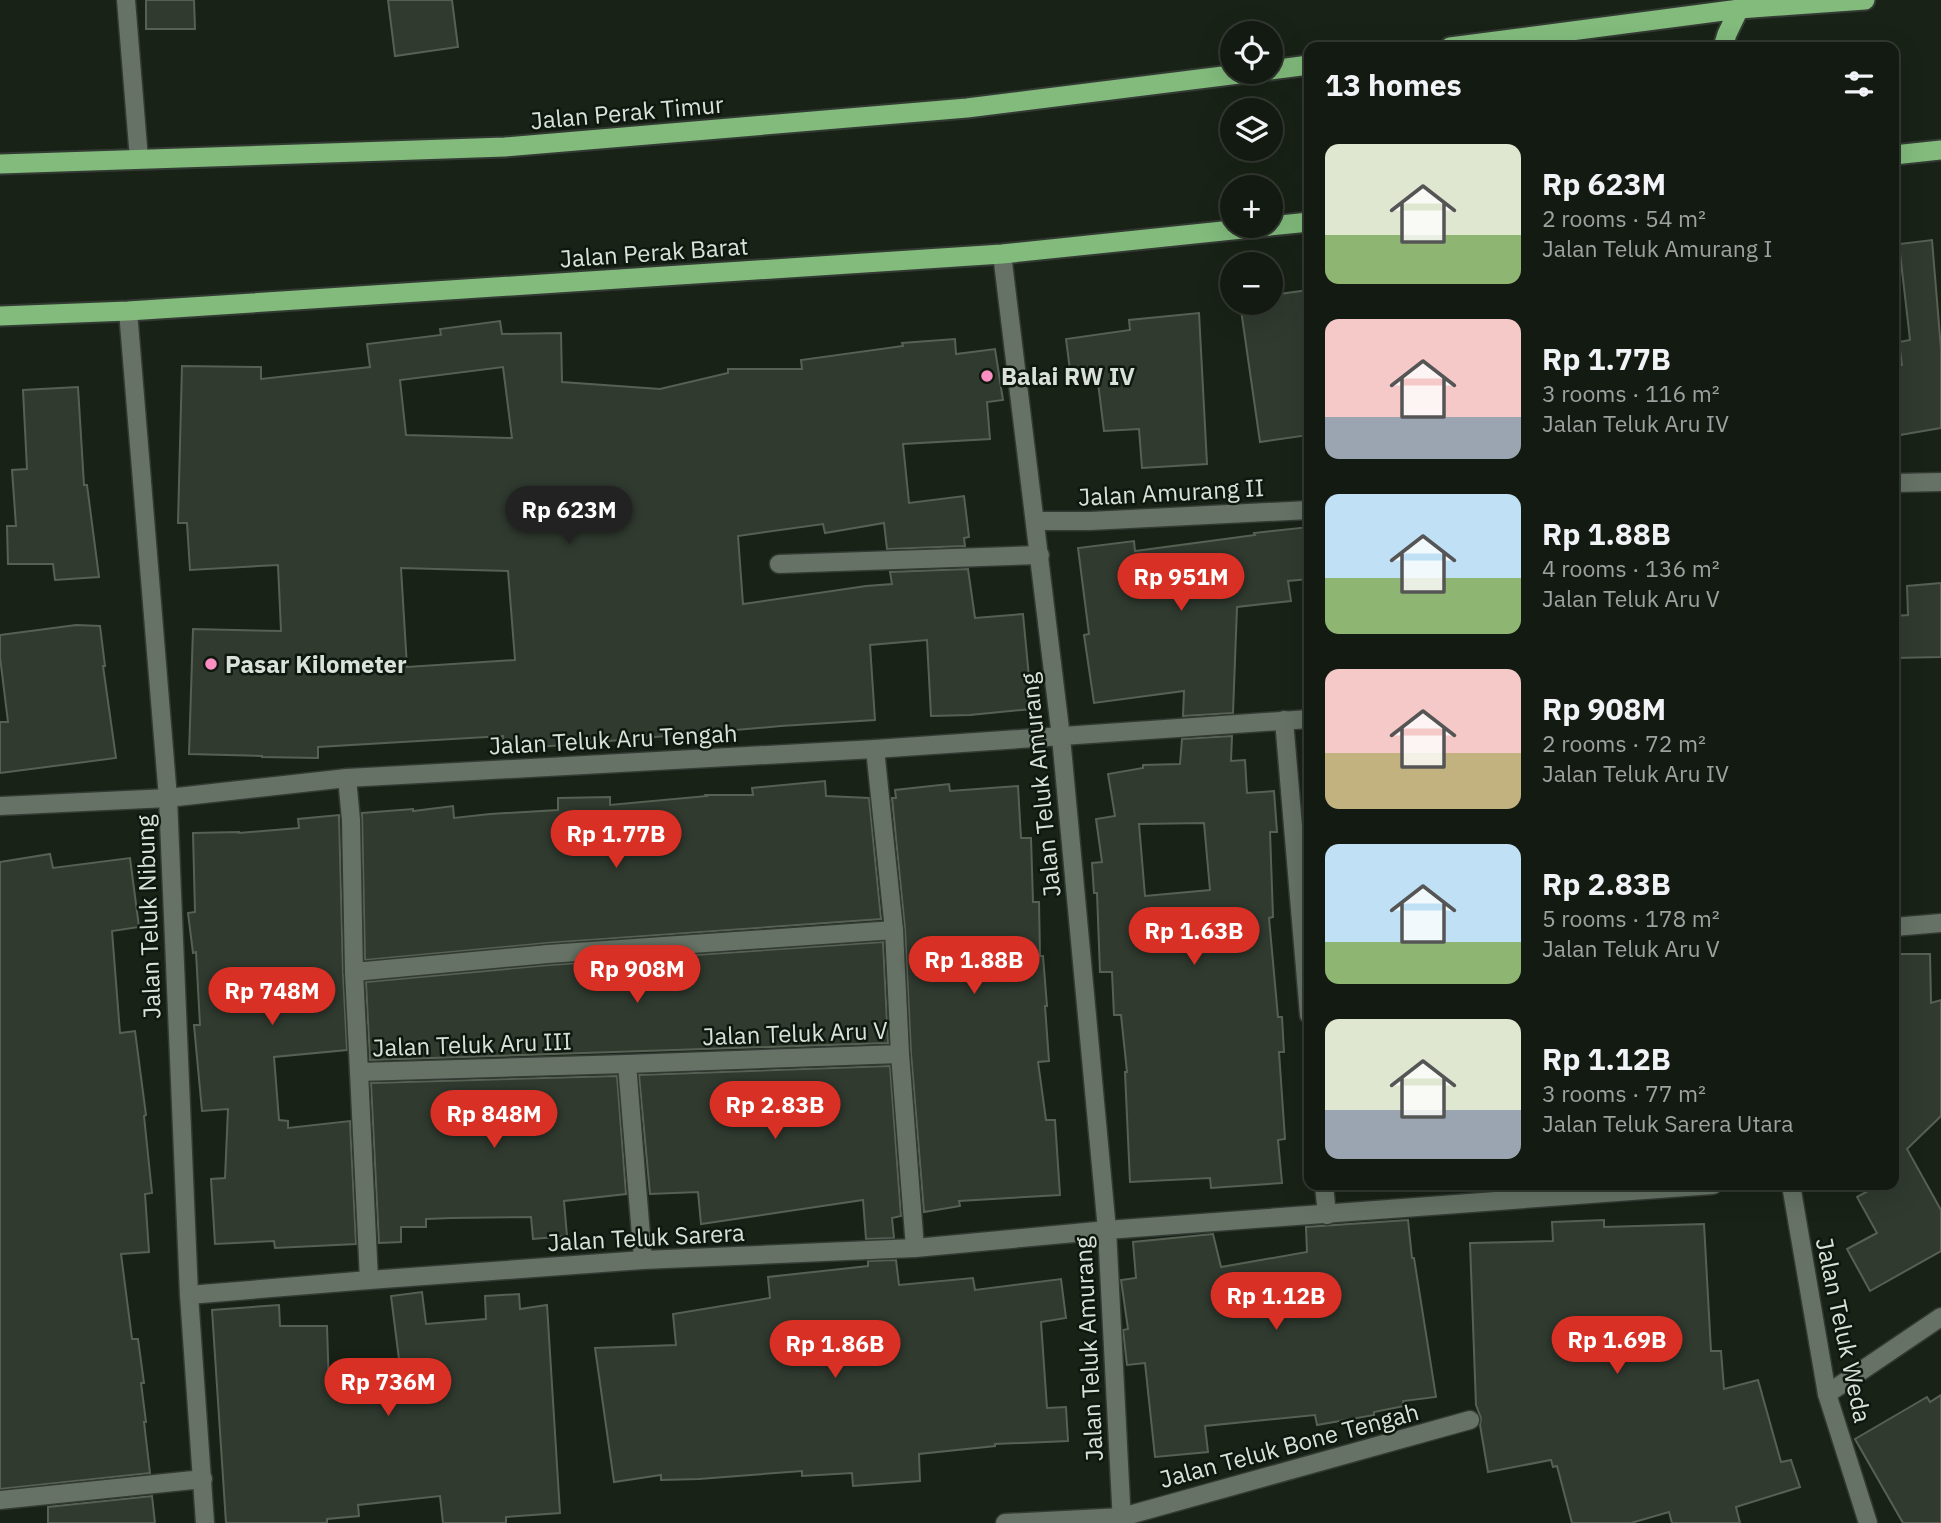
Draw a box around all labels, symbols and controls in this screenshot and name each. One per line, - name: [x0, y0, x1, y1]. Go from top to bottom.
- map controls: [1220, 21, 1283, 315]
- button: locate: [1220, 21, 1283, 84]
- text: 13 homes: [1325, 65, 1462, 104]
- icon: filters: [1840, 65, 1878, 103]
- street label: Jalan Perak Timur: [529, 88, 725, 136]
- button: layers: [1220, 98, 1283, 161]
- text: Rp 623M: [1542, 164, 1666, 203]
- icon: home: [1381, 172, 1465, 256]
- button: +: [1220, 175, 1283, 238]
- text: 2 rooms · 54 m²: [1542, 203, 1706, 233]
- street label: Jalan Perak Barat: [559, 229, 749, 275]
- text: Jalan Teluk Amurang I: [1542, 233, 1773, 263]
- button: −: [1220, 252, 1283, 315]
- text: Rp 1.77B: [1542, 339, 1671, 378]
- icon: home: [1381, 347, 1465, 431]
- place label: Balai RW IV: [1001, 360, 1135, 392]
- marker: Balai RW IV: [979, 368, 995, 384]
- text: 3 rooms · 116 m²: [1542, 378, 1720, 408]
- text: Jalan Teluk Aru IV: [1542, 408, 1729, 438]
- street label: Jalan Amurang II: [1077, 471, 1265, 513]
- pin: Rp 623M: [504, 486, 634, 546]
- text: Rp 623M: [521, 494, 617, 524]
- text: Rp 1.88B: [1542, 514, 1671, 553]
- icon: home: [1381, 522, 1465, 606]
- text: 4 rooms · 136 m²: [1542, 553, 1720, 583]
- pin: Rp 951M: [1116, 554, 1246, 613]
- text: Rp 951M: [1133, 561, 1229, 591]
- text: Jalan Teluk Aru V: [1542, 583, 1720, 613]
- place label: Pasar Kilometer: [225, 648, 407, 680]
- marker: Pasar Kilometer: [203, 656, 219, 672]
- street label: Jalan Teluk Amurang: [1012, 671, 1068, 899]
- text: Rp 908M: [1542, 689, 1666, 728]
- icon: home: [1381, 697, 1465, 781]
- street label: Jalan Teluk Aru Tengah: [488, 717, 738, 761]
- text: 2 rooms · 72 m²: [1542, 728, 1706, 758]
- text: Jalan Teluk Aru IV: [1542, 758, 1729, 788]
- pin: Rp 1.77B: [544, 810, 688, 870]
- street label: Jalan Teluk Nibung: [128, 814, 168, 1020]
- text: Rp 1.77B: [567, 818, 665, 848]
- text: Rp 2.83B: [1542, 864, 1671, 903]
- icon: home: [1381, 872, 1465, 956]
- text: 5 rooms · 178 m²: [1542, 903, 1720, 933]
- pin: Rp 1.63B: [1122, 908, 1266, 967]
- text: Rp 1.63B: [1145, 915, 1243, 945]
- text: Jalan Teluk Aru V: [1542, 933, 1720, 963]
- pin: Rp 1.88B: [902, 936, 1046, 996]
- text: Rp 1.88B: [925, 944, 1023, 974]
- pin: Rp 908M: [572, 946, 702, 1005]
- text: Rp 908M: [589, 953, 685, 983]
- pin: Rp 748M: [207, 968, 337, 1027]
- text: Rp 748M: [224, 975, 320, 1005]
- street label: Jalan Teluk Aru V: [702, 1014, 889, 1052]
- street label: Jalan Teluk Aru III: [372, 1025, 572, 1063]
- text: Rp 1.12B: [1542, 1039, 1671, 1078]
- icon: home: [1381, 1047, 1465, 1131]
- text: 3 rooms · 77 m²: [1542, 1078, 1706, 1108]
- pin: Rp 2.83B: [703, 1082, 847, 1141]
- text: Rp 2.83B: [726, 1089, 824, 1119]
- pin: Rp 848M: [429, 1090, 559, 1150]
- text: Rp 848M: [446, 1098, 542, 1128]
- text: Jalan Teluk Sarera Utara: [1542, 1108, 1793, 1138]
- street label: Jalan Teluk Sarera: [546, 1216, 746, 1258]
- street label: Jalan Teluk Amurang: [1066, 1235, 1110, 1462]
- street label: Jalan Teluk Weda: [1809, 1235, 1879, 1426]
- pin: Rp 1.12B: [1204, 1272, 1348, 1332]
- text: Rp 1.12B: [1227, 1280, 1325, 1310]
- pin: Rp 1.69B: [1545, 1316, 1689, 1376]
- pin: Rp 1.86B: [763, 1320, 907, 1380]
- text: Rp 1.69B: [1568, 1324, 1666, 1354]
- text: Rp 1.86B: [786, 1328, 884, 1358]
- pin: Rp 736M: [323, 1358, 453, 1418]
- text: Rp 736M: [340, 1366, 436, 1396]
- street label: Jalan Teluk Bone Tengah: [1156, 1395, 1422, 1495]

